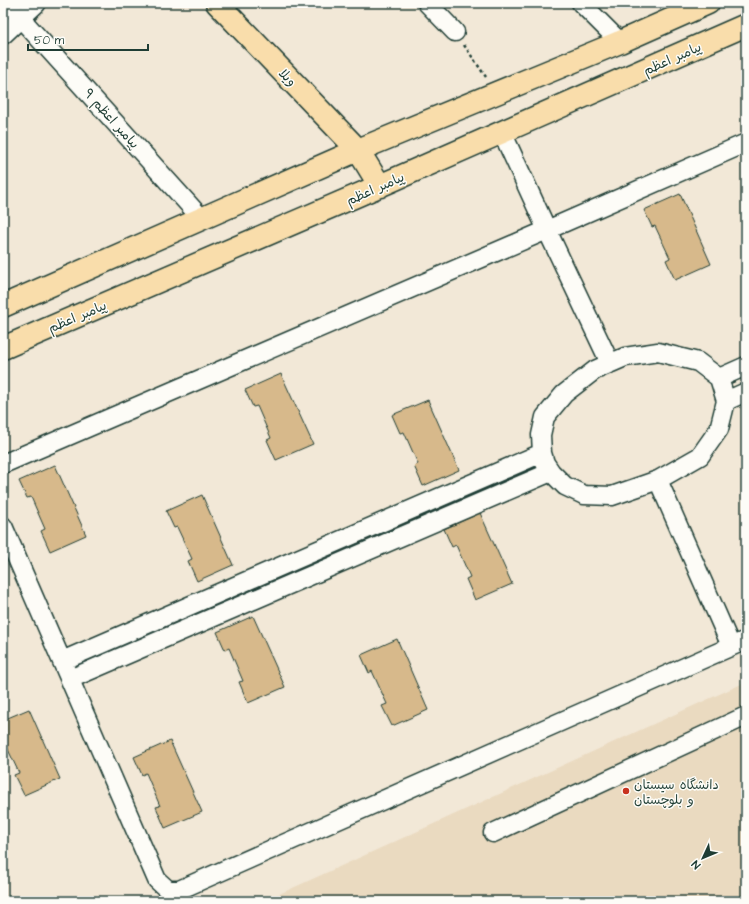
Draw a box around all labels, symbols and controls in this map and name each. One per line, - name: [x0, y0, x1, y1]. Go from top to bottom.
- scale bar: [28, 26, 148, 52]
- text: 50 m: [34, 32, 65, 49]
- street label: پیامبر اعظم: [641, 38, 705, 81]
- street label: ویلا: [274, 65, 300, 91]
- street label: پیامبر اعظم ۹: [79, 85, 143, 153]
- street label: پیامبر اعظم: [344, 168, 408, 211]
- street label: پیامبر اعظم: [45, 296, 110, 338]
- place label: دانشگاه سیستان و بلوچستان: [634, 776, 719, 809]
- marker: دانشگاه سیستان و بلوچستان: [621, 786, 631, 796]
- north arrow: [683, 838, 723, 878]
- text: N: [688, 857, 704, 872]

